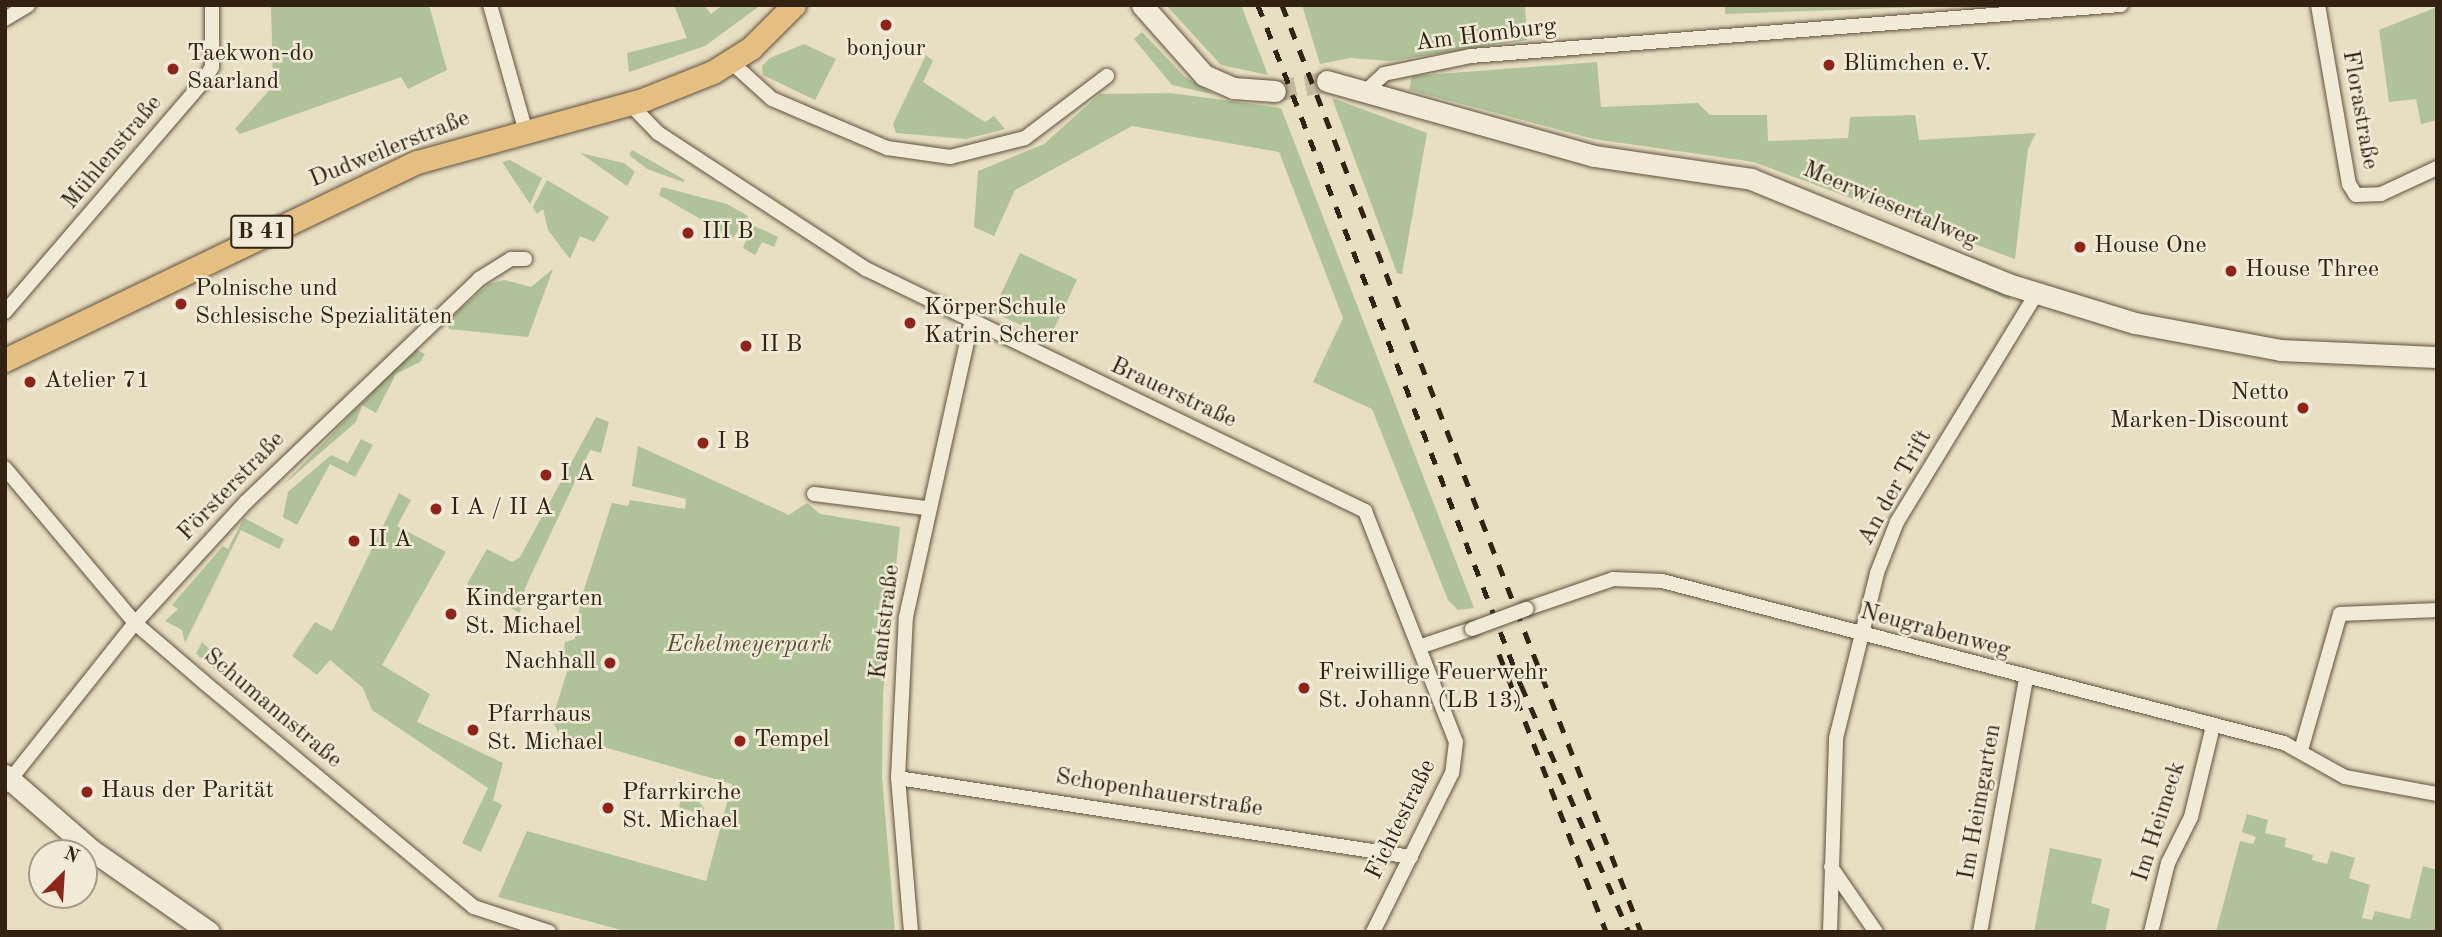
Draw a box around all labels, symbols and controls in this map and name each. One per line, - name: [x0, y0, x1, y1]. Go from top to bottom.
- street label: Am Homburg: [1414, 13, 1558, 59]
- marker: bonjour: [878, 17, 894, 33]
- place label: bonjour: [846, 36, 926, 64]
- place label: Taekwon-do Saarland: [187, 41, 314, 97]
- street label: Florastraße: [2334, 48, 2384, 172]
- place label: Blümchen e.V.: [1843, 51, 1992, 79]
- marker: Blümchen e.V.: [1821, 57, 1837, 73]
- marker: Taekwon-do Saarland: [165, 61, 181, 77]
- street label: Mühlenstraße: [57, 90, 169, 216]
- street label: Dudweilerstraße: [306, 105, 474, 195]
- street label: Meerwiesertalweg: [1798, 156, 1982, 256]
- road number: B 41: [229, 213, 295, 252]
- place label: III B: [702, 219, 754, 247]
- marker: III B: [680, 225, 696, 241]
- place label: House One: [2094, 233, 2207, 261]
- marker: House One: [2072, 239, 2088, 255]
- place label: House Three: [2245, 257, 2379, 285]
- marker: House Three: [2223, 263, 2239, 279]
- place label: Polnische und Schlesische Spezialitäten: [195, 276, 452, 332]
- place label: KörperSchule Katrin Scherer: [924, 295, 1079, 351]
- marker: Polnische und Schlesische Spezialitäten: [173, 296, 189, 312]
- marker: KörperSchule Katrin Scherer: [902, 315, 918, 331]
- place label: II B: [760, 332, 802, 360]
- marker: II B: [738, 338, 754, 354]
- street label: Brauerstraße: [1105, 352, 1241, 436]
- place label: Atelier 71: [44, 368, 150, 396]
- marker: Atelier 71: [22, 374, 38, 390]
- place label: Netto Marken-Discount: [2110, 380, 2289, 436]
- marker: Netto Marken-Discount: [2295, 400, 2311, 416]
- street label: An der Trift: [1852, 425, 1940, 551]
- street label: Försterstraße: [172, 426, 292, 548]
- place label: I B: [717, 429, 750, 457]
- marker: I B: [695, 435, 711, 451]
- place label: I A: [560, 461, 595, 489]
- marker: I A: [538, 467, 554, 483]
- place label: I A / II A: [450, 495, 553, 523]
- marker: I A / II A: [428, 501, 444, 517]
- place label: II A: [368, 527, 412, 555]
- marker: II A: [346, 533, 362, 549]
- street label: Kantstraße: [865, 563, 907, 681]
- place label: Kindergarten St. Michael: [465, 586, 603, 642]
- street label: Neugrabenweg: [1857, 598, 2013, 666]
- marker: Kindergarten St. Michael: [443, 606, 459, 622]
- park label: Echelmeyerpark: [666, 632, 832, 660]
- street label: Schumannstraße: [197, 643, 347, 775]
- place label: Nachhall: [504, 649, 596, 677]
- marker: Nachhall: [602, 655, 618, 671]
- place label: Freiwillige Feuerwehr St. Johann (LB 13): [1318, 660, 1547, 716]
- marker: Freiwillige Feuerwehr St. Johann (LB 13): [1296, 680, 1312, 696]
- place label: Pfarrhaus St. Michael: [487, 702, 603, 758]
- marker: Pfarrhaus St. Michael: [465, 722, 481, 738]
- street label: Im Heimgarten: [1953, 722, 2009, 882]
- place label: Tempel: [754, 727, 830, 755]
- marker: Tempel: [732, 733, 748, 749]
- street label: Fichtestraße: [1361, 755, 1443, 885]
- street label: Im Heimeck: [2127, 758, 2193, 886]
- street label: Schopenhauerstraße: [1053, 763, 1265, 825]
- place label: Haus der Parität: [101, 778, 274, 806]
- place label: Pfarrkirche St. Michael: [622, 780, 741, 836]
- marker: Haus der Parität: [79, 784, 95, 800]
- marker: Pfarrkirche St. Michael: [600, 800, 616, 816]
- north arrow: [28, 839, 98, 909]
- text: N: [60, 845, 81, 868]

